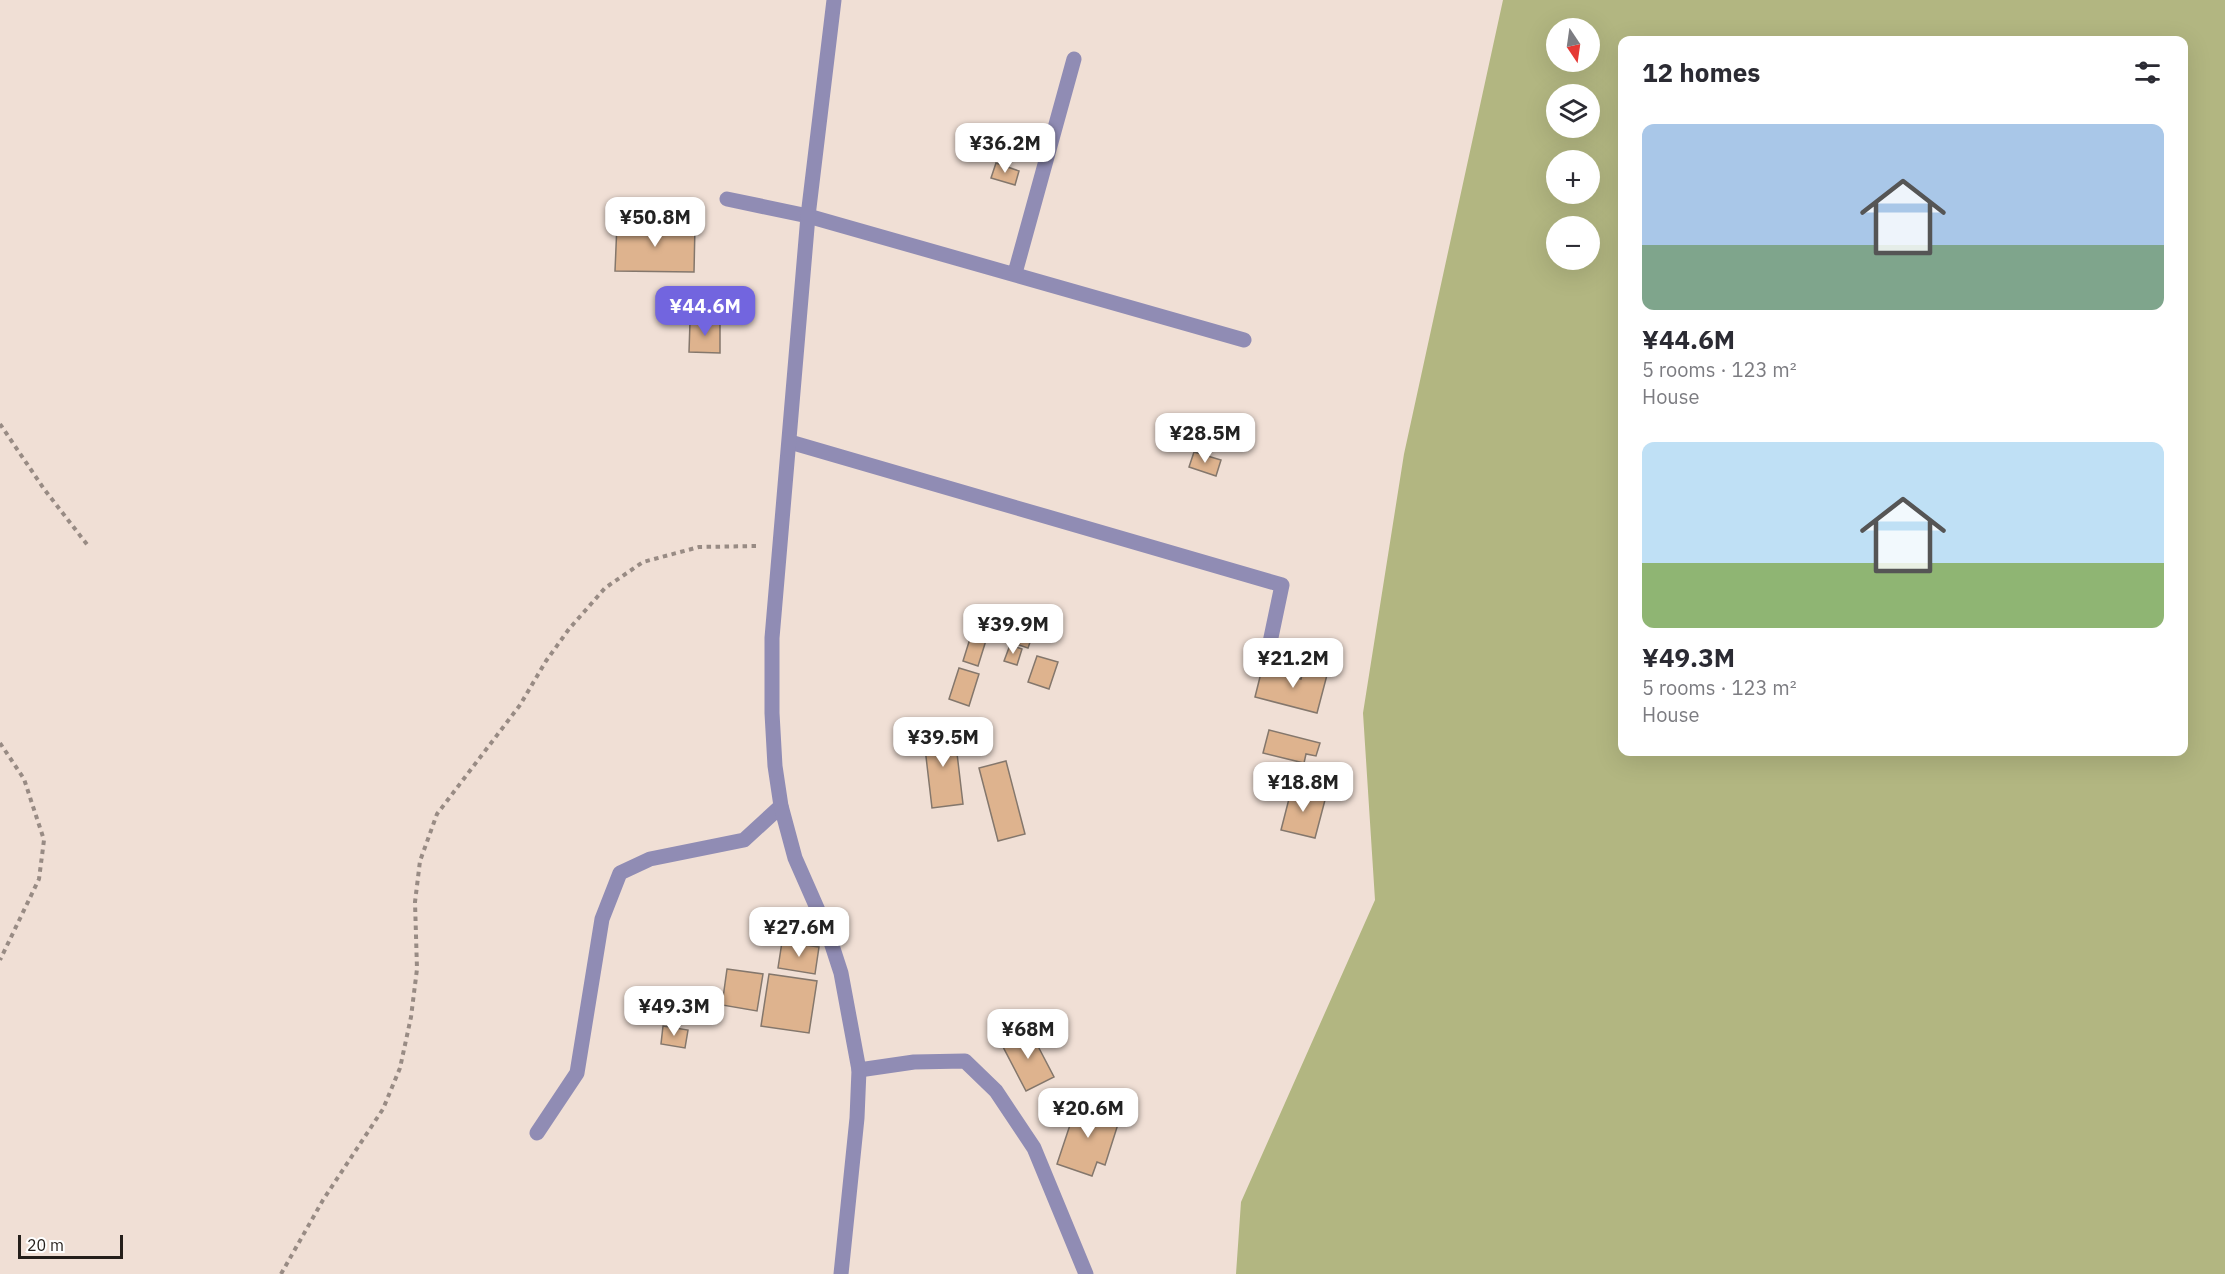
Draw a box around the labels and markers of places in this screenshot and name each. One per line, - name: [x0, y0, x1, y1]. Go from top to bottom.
- pin: ¥36.2M: [956, 123, 1054, 174]
- pin: ¥50.8M: [606, 197, 704, 248]
- pin: ¥44.6M: [656, 286, 754, 337]
- pin: ¥28.5M: [1156, 413, 1254, 464]
- pin: ¥39.9M: [964, 604, 1062, 655]
- pin: ¥21.2M: [1244, 638, 1342, 689]
- pin: ¥39.5M: [894, 717, 992, 768]
- pin: ¥18.8M: [1254, 762, 1352, 813]
- pin: ¥27.6M: [750, 907, 848, 958]
- pin: ¥49.3M: [625, 986, 723, 1037]
- pin: ¥68M: [992, 1009, 1064, 1060]
- pin: ¥20.6M: [1039, 1088, 1137, 1139]

